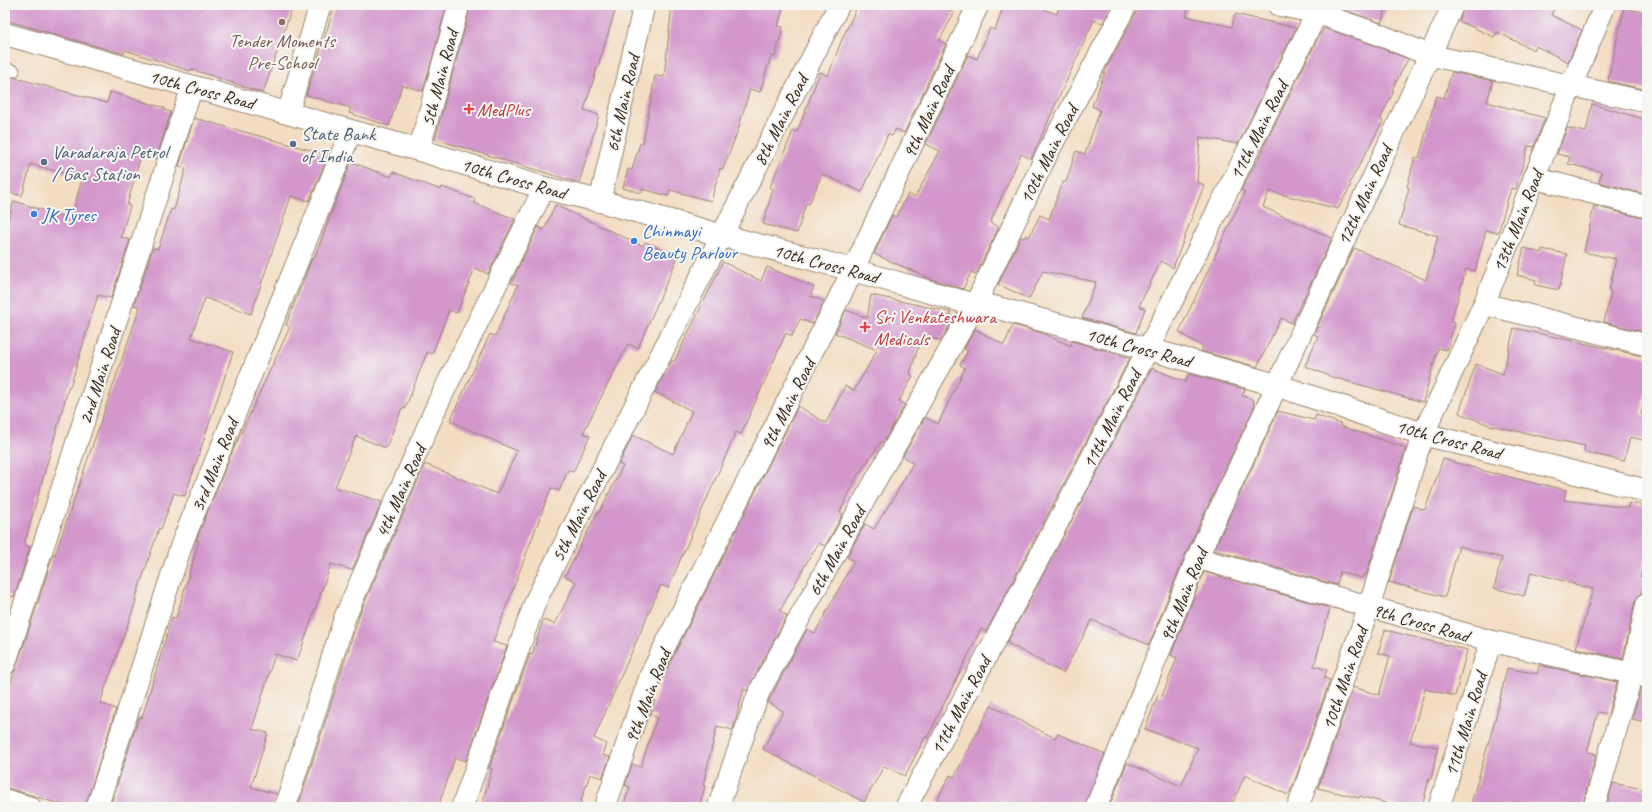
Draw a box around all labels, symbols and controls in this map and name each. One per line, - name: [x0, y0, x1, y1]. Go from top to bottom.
- marker: Tender Moments Pre-School: [277, 17, 287, 27]
- street label: 5th Main Road: [416, 24, 465, 129]
- place label: Tender Moments Pre-School: [229, 29, 337, 75]
- street label: 6th Main Road: [600, 49, 647, 154]
- street label: 9th Main Road: [897, 59, 962, 162]
- street label: 10th Cross Road: [146, 64, 259, 116]
- street label: 8th Main Road: [748, 68, 816, 170]
- street label: 11th Main Road: [1224, 74, 1296, 184]
- place label: MedPlus: [477, 98, 532, 122]
- street label: 10th Main Road: [1014, 98, 1086, 208]
- marker: MedPlus: [464, 104, 474, 114]
- place label: State Bank of India: [301, 122, 377, 168]
- marker: State Bank of India: [288, 139, 298, 149]
- street label: 12th Main Road: [1331, 139, 1400, 249]
- place label: Varadaraja Petrol / Gas Station: [52, 140, 171, 186]
- street label: 10th Cross Road: [458, 153, 571, 206]
- marker: Varadaraja Petrol / Gas Station: [39, 157, 49, 167]
- street label: 13th Main Road: [1487, 164, 1550, 276]
- place label: JK Tyres: [41, 203, 97, 227]
- marker: JK Tyres: [29, 209, 39, 219]
- place label: Chinmayi Beauty Parlour: [642, 219, 738, 265]
- marker: Chinmayi Beauty Parlour: [629, 236, 639, 246]
- street label: 10th Cross Road: [770, 238, 883, 290]
- place label: Sri Venkateshwara Medicals: [874, 305, 998, 351]
- marker: Sri Venkateshwara Medicals: [859, 321, 871, 333]
- street label: 2nd Main Road: [73, 322, 128, 427]
- street label: 10th Cross Road: [1083, 322, 1196, 374]
- street label: 9th Main Road: [755, 352, 823, 454]
- street label: 11th Main Road: [1077, 363, 1149, 473]
- street label: 3rd Main Road: [185, 412, 246, 515]
- street label: 10th Cross Road: [1393, 414, 1506, 466]
- street label: 4th Main Road: [370, 438, 433, 541]
- street label: 5th Main Road: [546, 464, 614, 566]
- street label: 6th Main Road: [802, 499, 873, 600]
- street label: 9th Main Road: [1154, 542, 1215, 646]
- street label: 9th Cross Road: [1370, 598, 1474, 649]
- street label: 10th Main Road: [1316, 620, 1375, 733]
- street label: 9th Main Road: [619, 643, 678, 747]
- street label: 11th Main Road: [925, 649, 998, 758]
- street label: 11th Main Road: [1439, 666, 1494, 779]

